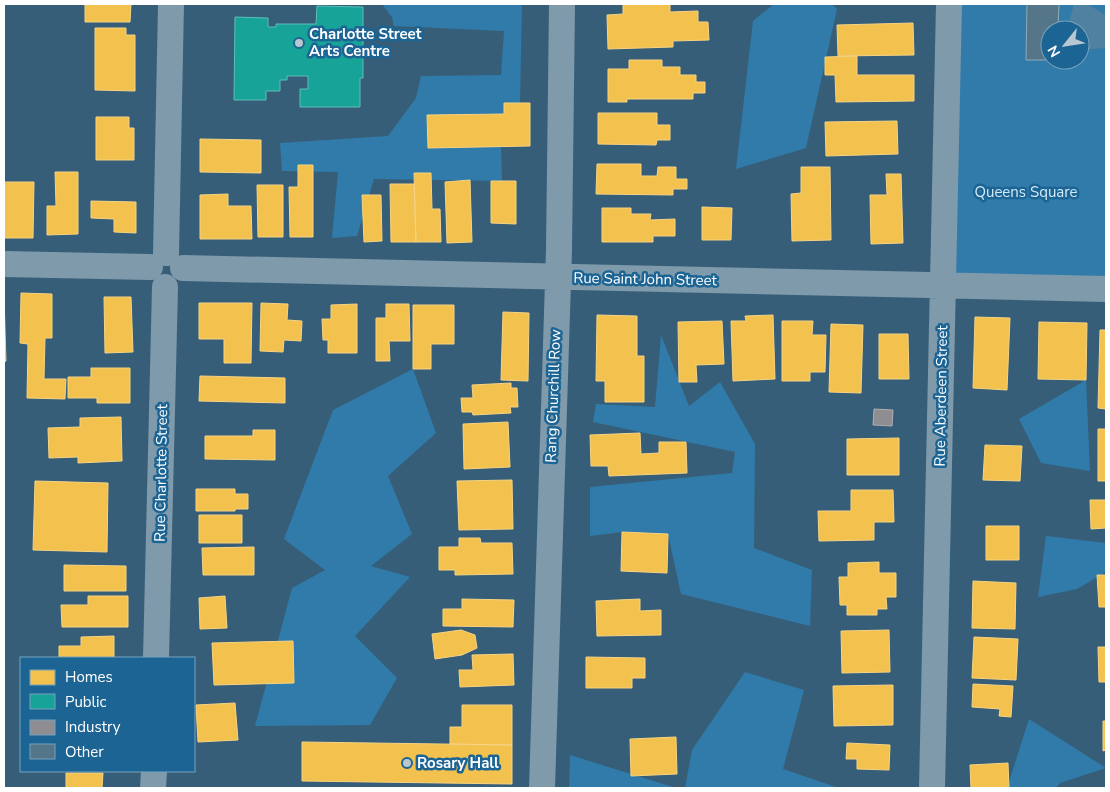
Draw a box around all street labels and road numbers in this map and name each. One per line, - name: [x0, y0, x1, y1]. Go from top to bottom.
- street label: Rue Saint John Street: [573, 268, 718, 290]
- street label: Rue Aberdeen Street: [930, 324, 952, 467]
- street label: Rang Churchill Row: [541, 328, 565, 463]
- street label: Rue Charlotte Street: [150, 403, 172, 542]

